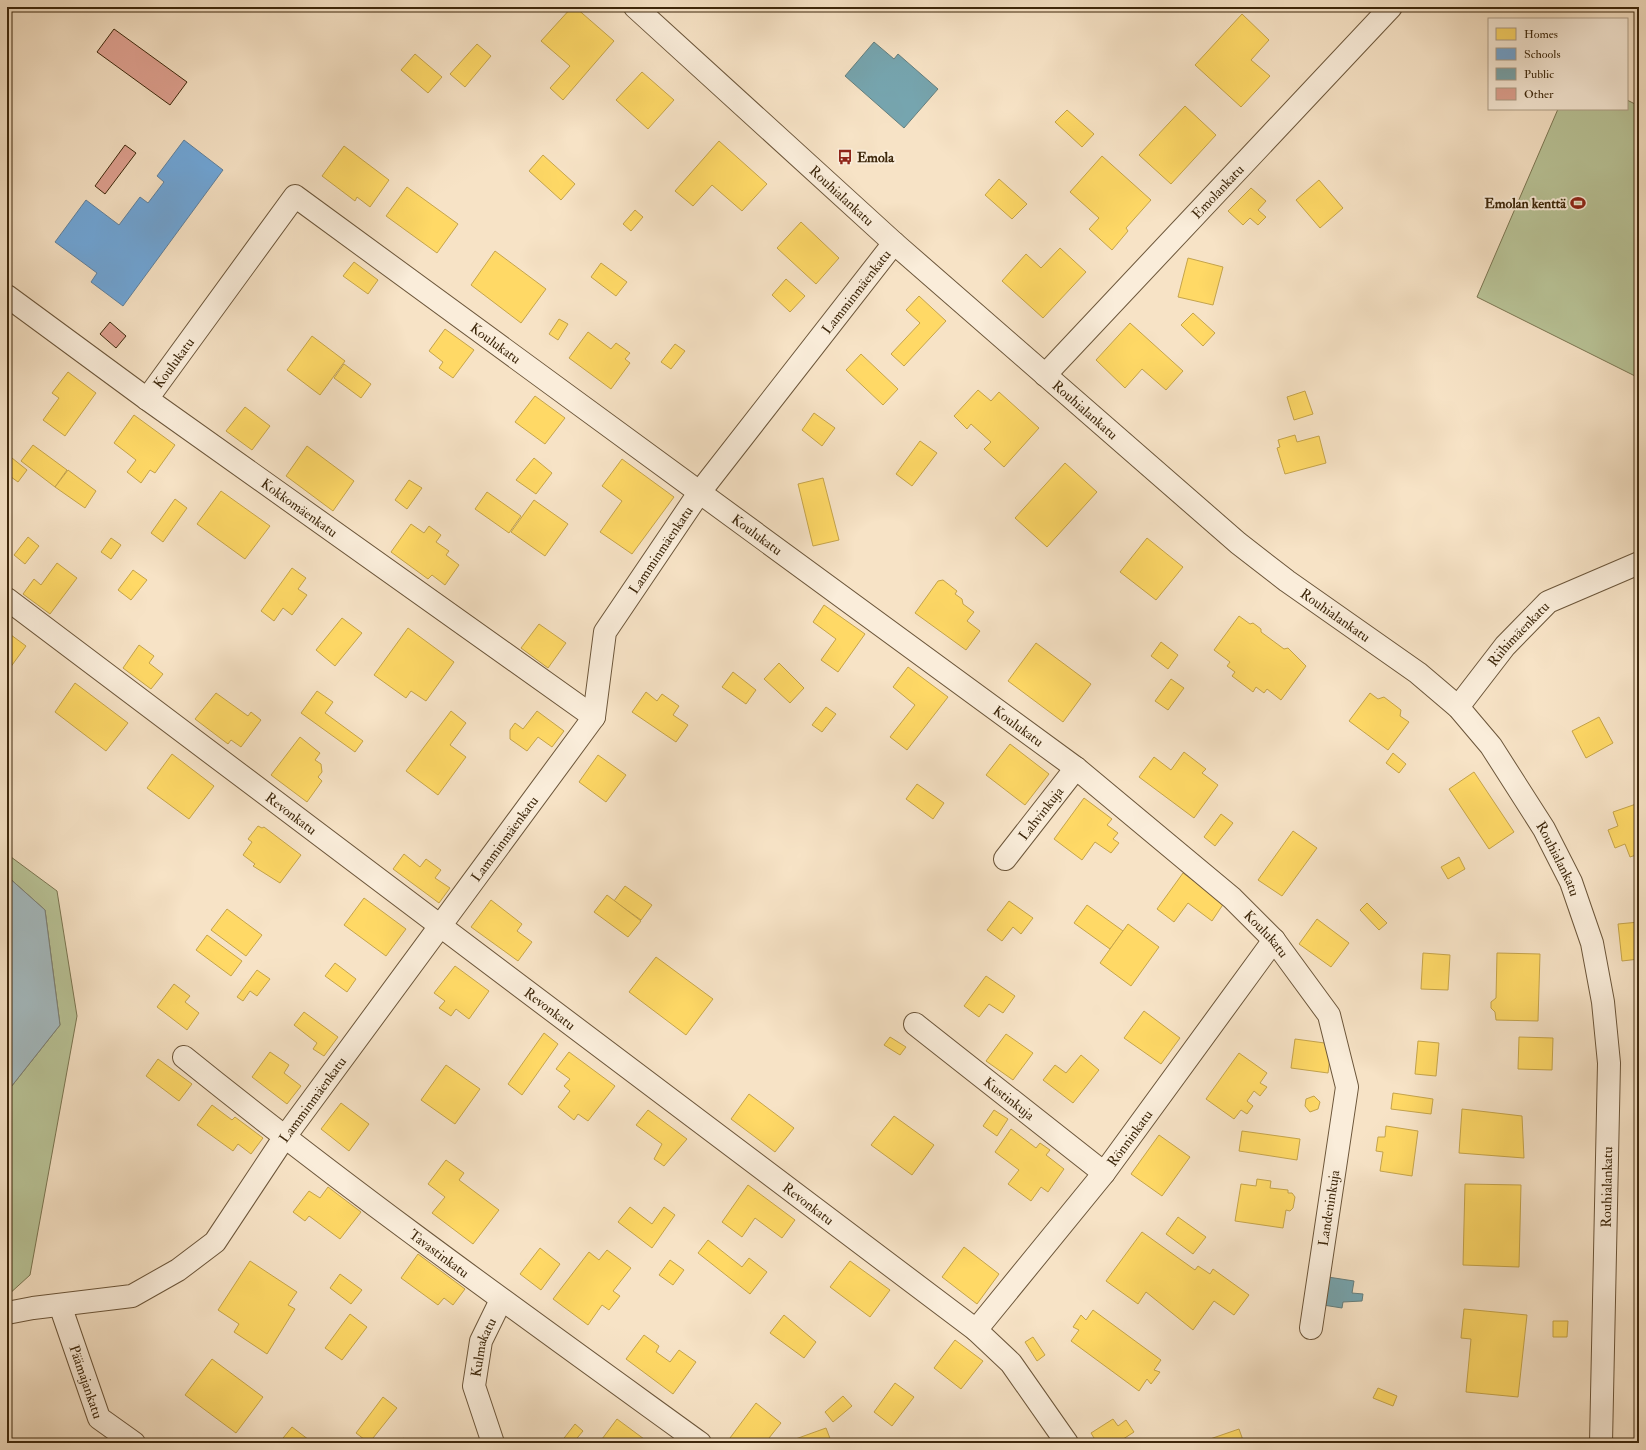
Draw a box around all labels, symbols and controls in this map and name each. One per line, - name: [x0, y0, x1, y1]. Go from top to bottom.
- legend: [1488, 18, 1628, 110]
- text: Homes: [1524, 27, 1558, 42]
- text: Schools: [1524, 47, 1561, 62]
- text: Public: [1524, 67, 1554, 82]
- text: Other: [1524, 87, 1554, 102]
- bus stop icon: Emola: [836, 148, 854, 166]
- place label: Emola: [857, 149, 895, 166]
- street label: Emolankatu: [1188, 161, 1247, 222]
- street label: Rouhialankatu: [806, 162, 878, 229]
- sports icon: Emolan kenttä: [1569, 194, 1587, 212]
- place label: Emolan kenttä: [1485, 195, 1567, 212]
- street label: Lamminmäenkatu: [818, 246, 894, 337]
- street label: Koulukatu: [467, 319, 524, 367]
- street label: Koulukatu: [149, 334, 198, 391]
- street label: Rouhialankatu: [1049, 377, 1121, 443]
- street label: Kokkomäenkatu: [258, 475, 341, 541]
- street label: Lamminmäenkatu: [625, 503, 696, 597]
- street label: Koulukatu: [728, 510, 786, 559]
- street label: Rouhialankatu: [1297, 585, 1374, 645]
- street label: Riihimäenkatu: [1484, 598, 1552, 670]
- street label: Koulukatu: [990, 702, 1047, 750]
- street label: Lahvinkuja: [1015, 783, 1067, 843]
- street label: Revonkatu: [262, 789, 320, 838]
- street label: Lamminmäenkatu: [467, 792, 542, 885]
- street label: Rouhialankatu: [1533, 818, 1584, 898]
- street label: Koulukatu: [1240, 906, 1292, 961]
- street label: Revonkatu: [521, 984, 579, 1033]
- street label: Lamminmäenkatu: [275, 1053, 350, 1146]
- street label: Kustinkuja: [980, 1073, 1038, 1124]
- street label: Rönninkatu: [1103, 1106, 1156, 1170]
- street label: Rouhialankatu: [1598, 1146, 1616, 1228]
- street label: Landeninkuja: [1315, 1168, 1343, 1247]
- street label: Revonkatu: [780, 1179, 838, 1228]
- street label: Tavastinkatu: [406, 1225, 473, 1281]
- street label: Kulmakatu: [467, 1315, 500, 1378]
- street label: Päämajankatu: [66, 1343, 107, 1421]

